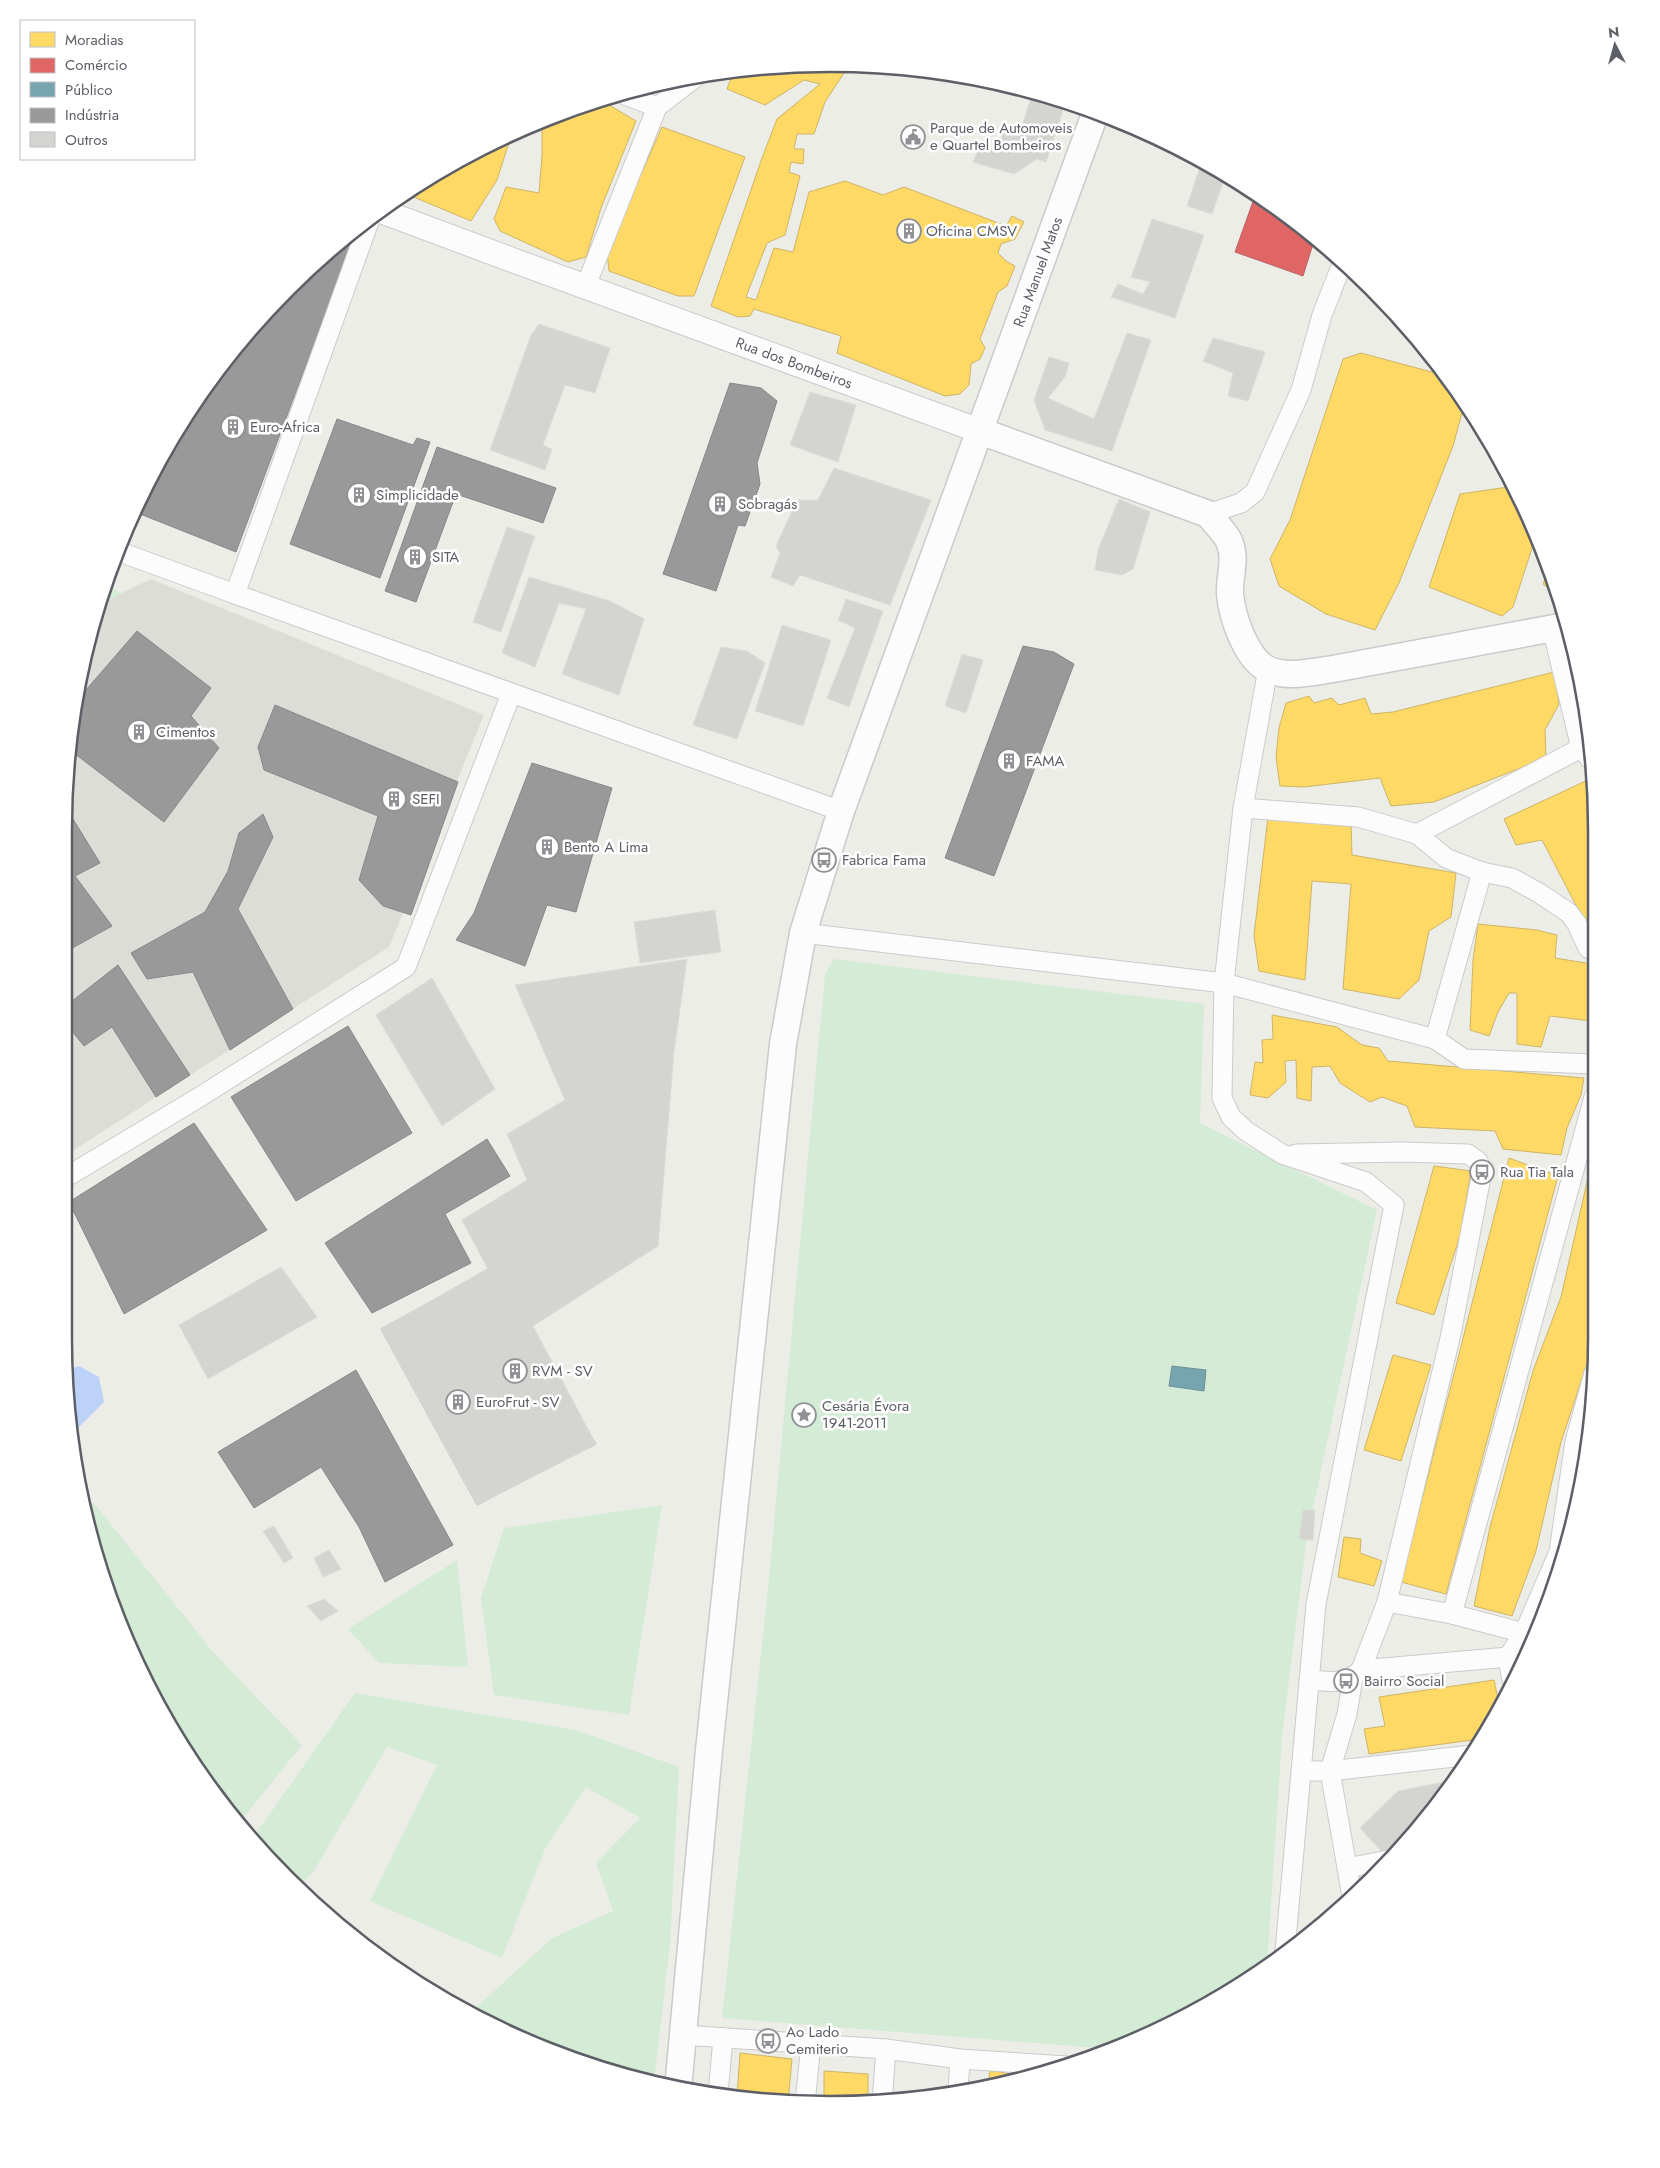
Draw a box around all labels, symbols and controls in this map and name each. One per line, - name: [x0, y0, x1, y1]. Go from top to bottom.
- legend: [20, 20, 195, 160]
- north arrow: [1590, 20, 1640, 70]
- text: N: [1607, 22, 1620, 43]
- text: Moradias: [65, 29, 123, 51]
- text: Comércio: [65, 54, 127, 76]
- text: Público: [65, 79, 112, 101]
- text: Indústria: [65, 104, 119, 126]
- place label: Parque de Automoveis e Quartel Bombeiros: [930, 117, 1072, 156]
- public building icon: Parque de Automoveis e Quartel Bombeiros: [900, 124, 926, 150]
- text: Outros: [65, 129, 107, 151]
- street label: Rua Manuel Matos: [1008, 214, 1068, 330]
- building icon: Oficina CMSV: [896, 218, 922, 244]
- place label: Oficina CMSV: [926, 220, 1017, 242]
- street label: Rua dos Bombeiros: [733, 332, 855, 394]
- building icon: Euro-Africa: [220, 414, 246, 440]
- place label: Euro-Africa: [250, 416, 320, 438]
- building icon: Simplicidade: [346, 482, 372, 508]
- place label: Simplicidade: [376, 484, 459, 506]
- building icon: Sobragás: [707, 491, 733, 517]
- place label: Sobragás: [738, 493, 797, 515]
- building icon: SITA: [402, 544, 428, 570]
- place label: SITA: [432, 546, 459, 568]
- building icon: Cimentos: [126, 719, 152, 745]
- place label: Cimentos: [156, 721, 215, 743]
- building icon: FAMA: [996, 748, 1022, 774]
- place label: FAMA: [1026, 750, 1065, 772]
- building icon: SEFI: [381, 786, 407, 812]
- place label: SEFI: [412, 788, 440, 810]
- building icon: Bento A Lima: [534, 834, 560, 860]
- place label: Bento A Lima: [564, 836, 648, 858]
- bus stop icon: Fabrica Fama: [811, 847, 837, 873]
- place label: Fabrica Fama: [842, 849, 926, 871]
- bus stop icon: Rua Tia Tala: [1469, 1159, 1495, 1185]
- place label: Rua Tia Tala: [1500, 1161, 1574, 1183]
- building icon: RVM - SV: [502, 1358, 528, 1384]
- place label: RVM - SV: [532, 1360, 593, 1382]
- building icon: EuroFrut - SV: [445, 1389, 471, 1415]
- place label: EuroFrut - SV: [476, 1391, 559, 1413]
- place label: Cesária Évora 1941-2011: [822, 1395, 909, 1434]
- place icon: Cesária Évora 1941-2011: [791, 1402, 817, 1428]
- bus stop icon: Bairro Social: [1333, 1668, 1359, 1694]
- place label: Bairro Social: [1364, 1670, 1444, 1692]
- place label: Ao Lado Cemiterio: [786, 2021, 848, 2060]
- bus stop icon: Ao Lado Cemiterio: [755, 2028, 781, 2054]

